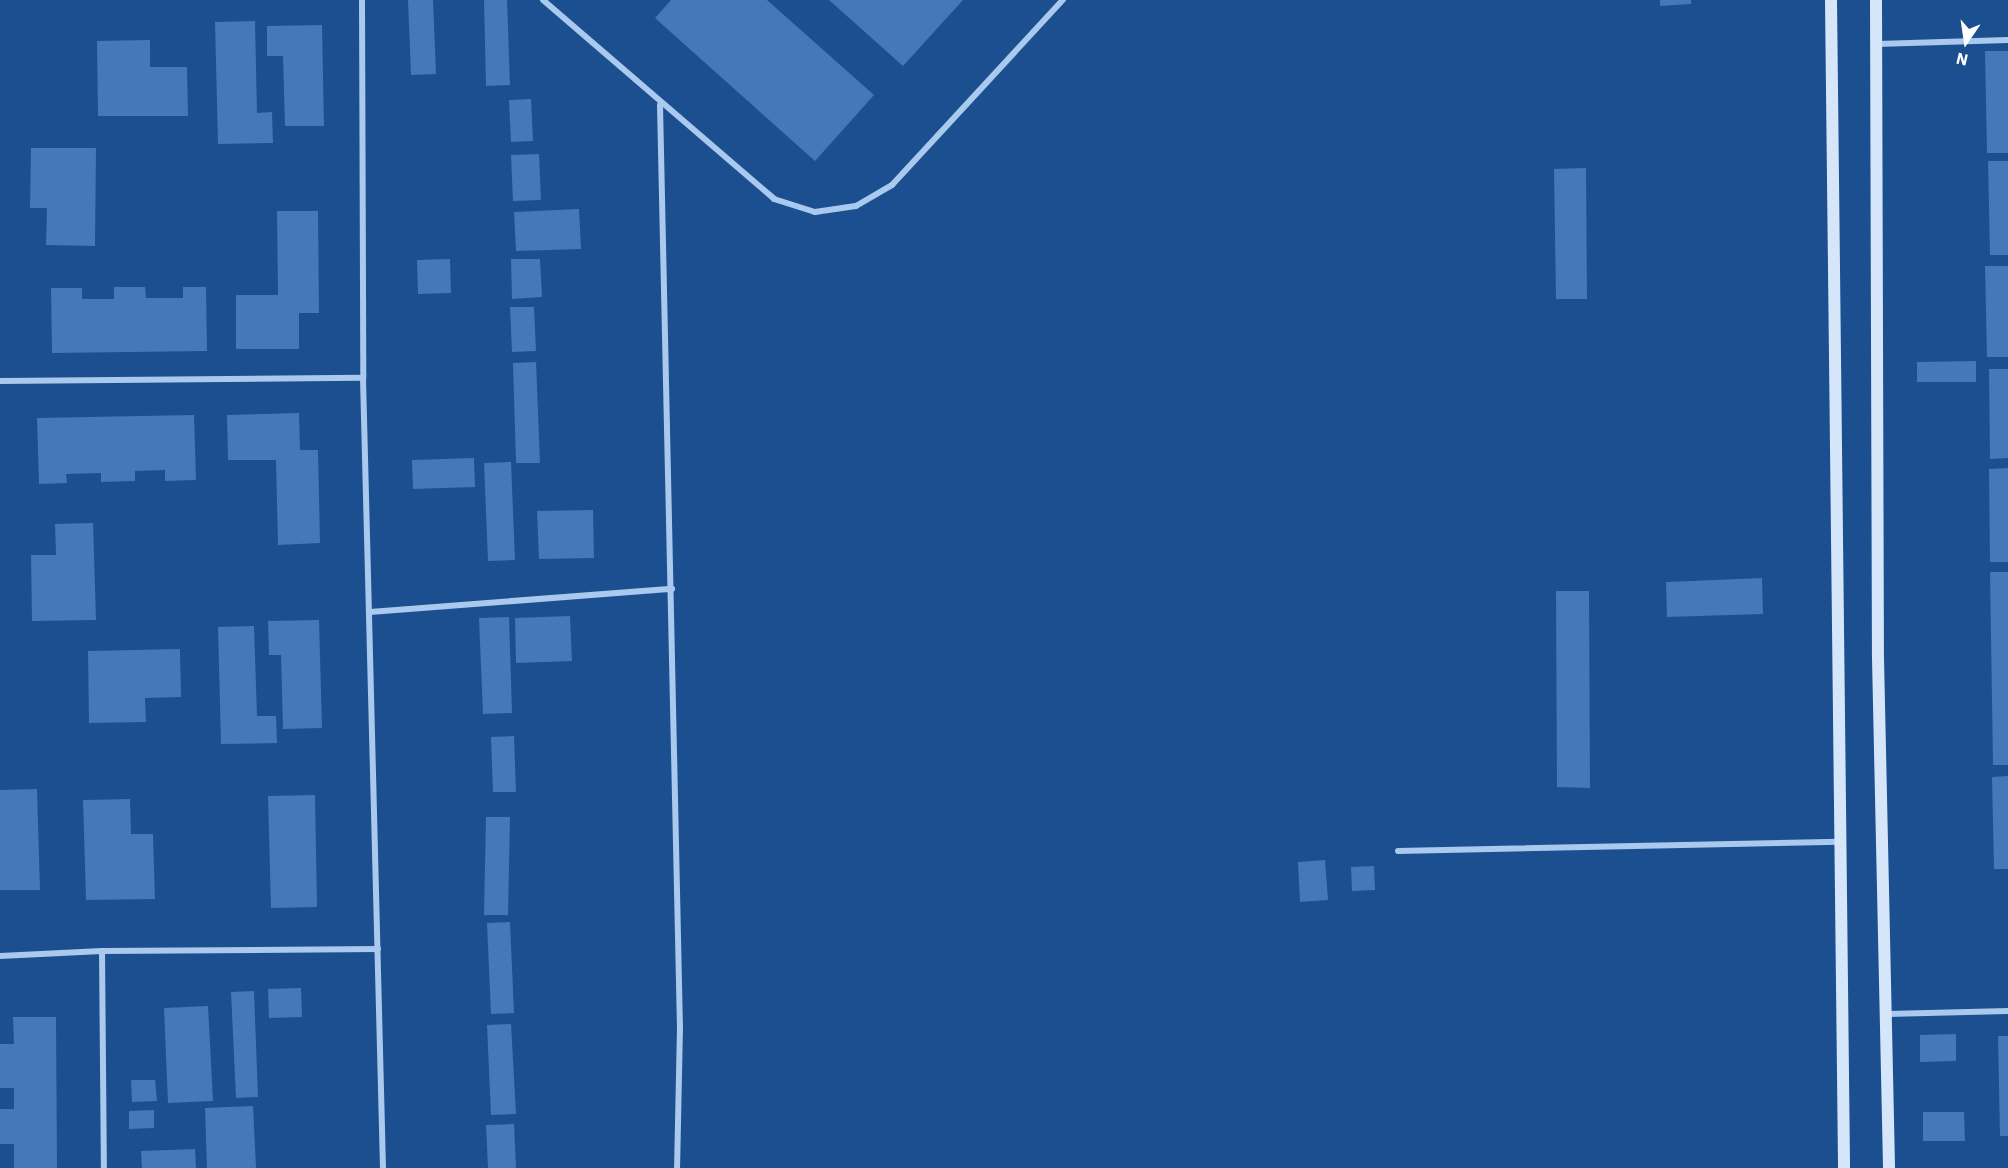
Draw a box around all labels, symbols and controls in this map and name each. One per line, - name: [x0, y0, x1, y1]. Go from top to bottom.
- north arrow: [1936, 12, 1996, 72]
- text: N: [1954, 48, 1970, 71]

